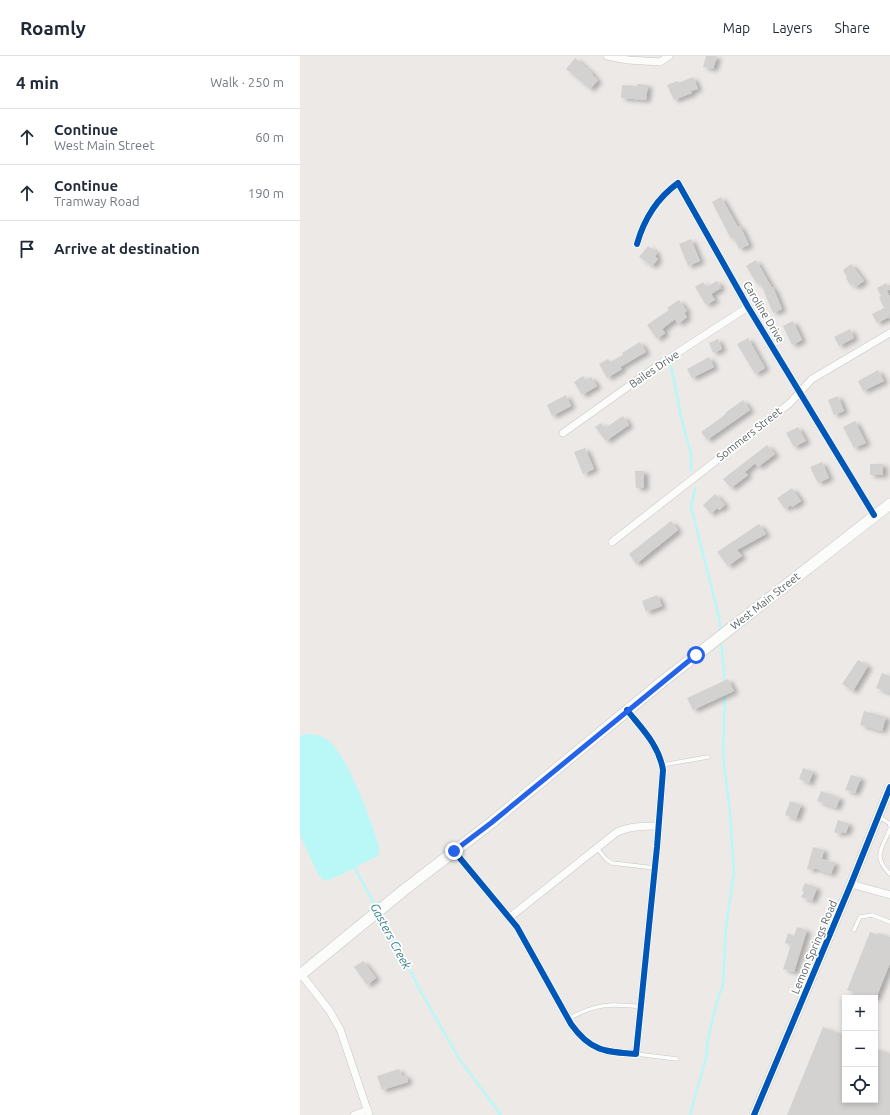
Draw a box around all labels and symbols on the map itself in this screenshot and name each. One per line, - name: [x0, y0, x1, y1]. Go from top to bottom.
- street label: Caroline Drive: [741, 279, 787, 345]
- street label: Bailes Drive: [627, 348, 681, 390]
- street label: Sommers Street: [714, 404, 785, 463]
- street label: West Main Street: [728, 570, 803, 632]
- route start: [687, 646, 705, 664]
- route end: [445, 842, 463, 860]
- street label: Lemon Springs Road: [789, 898, 839, 996]
- water label: Gasters Creek: [368, 901, 414, 972]

